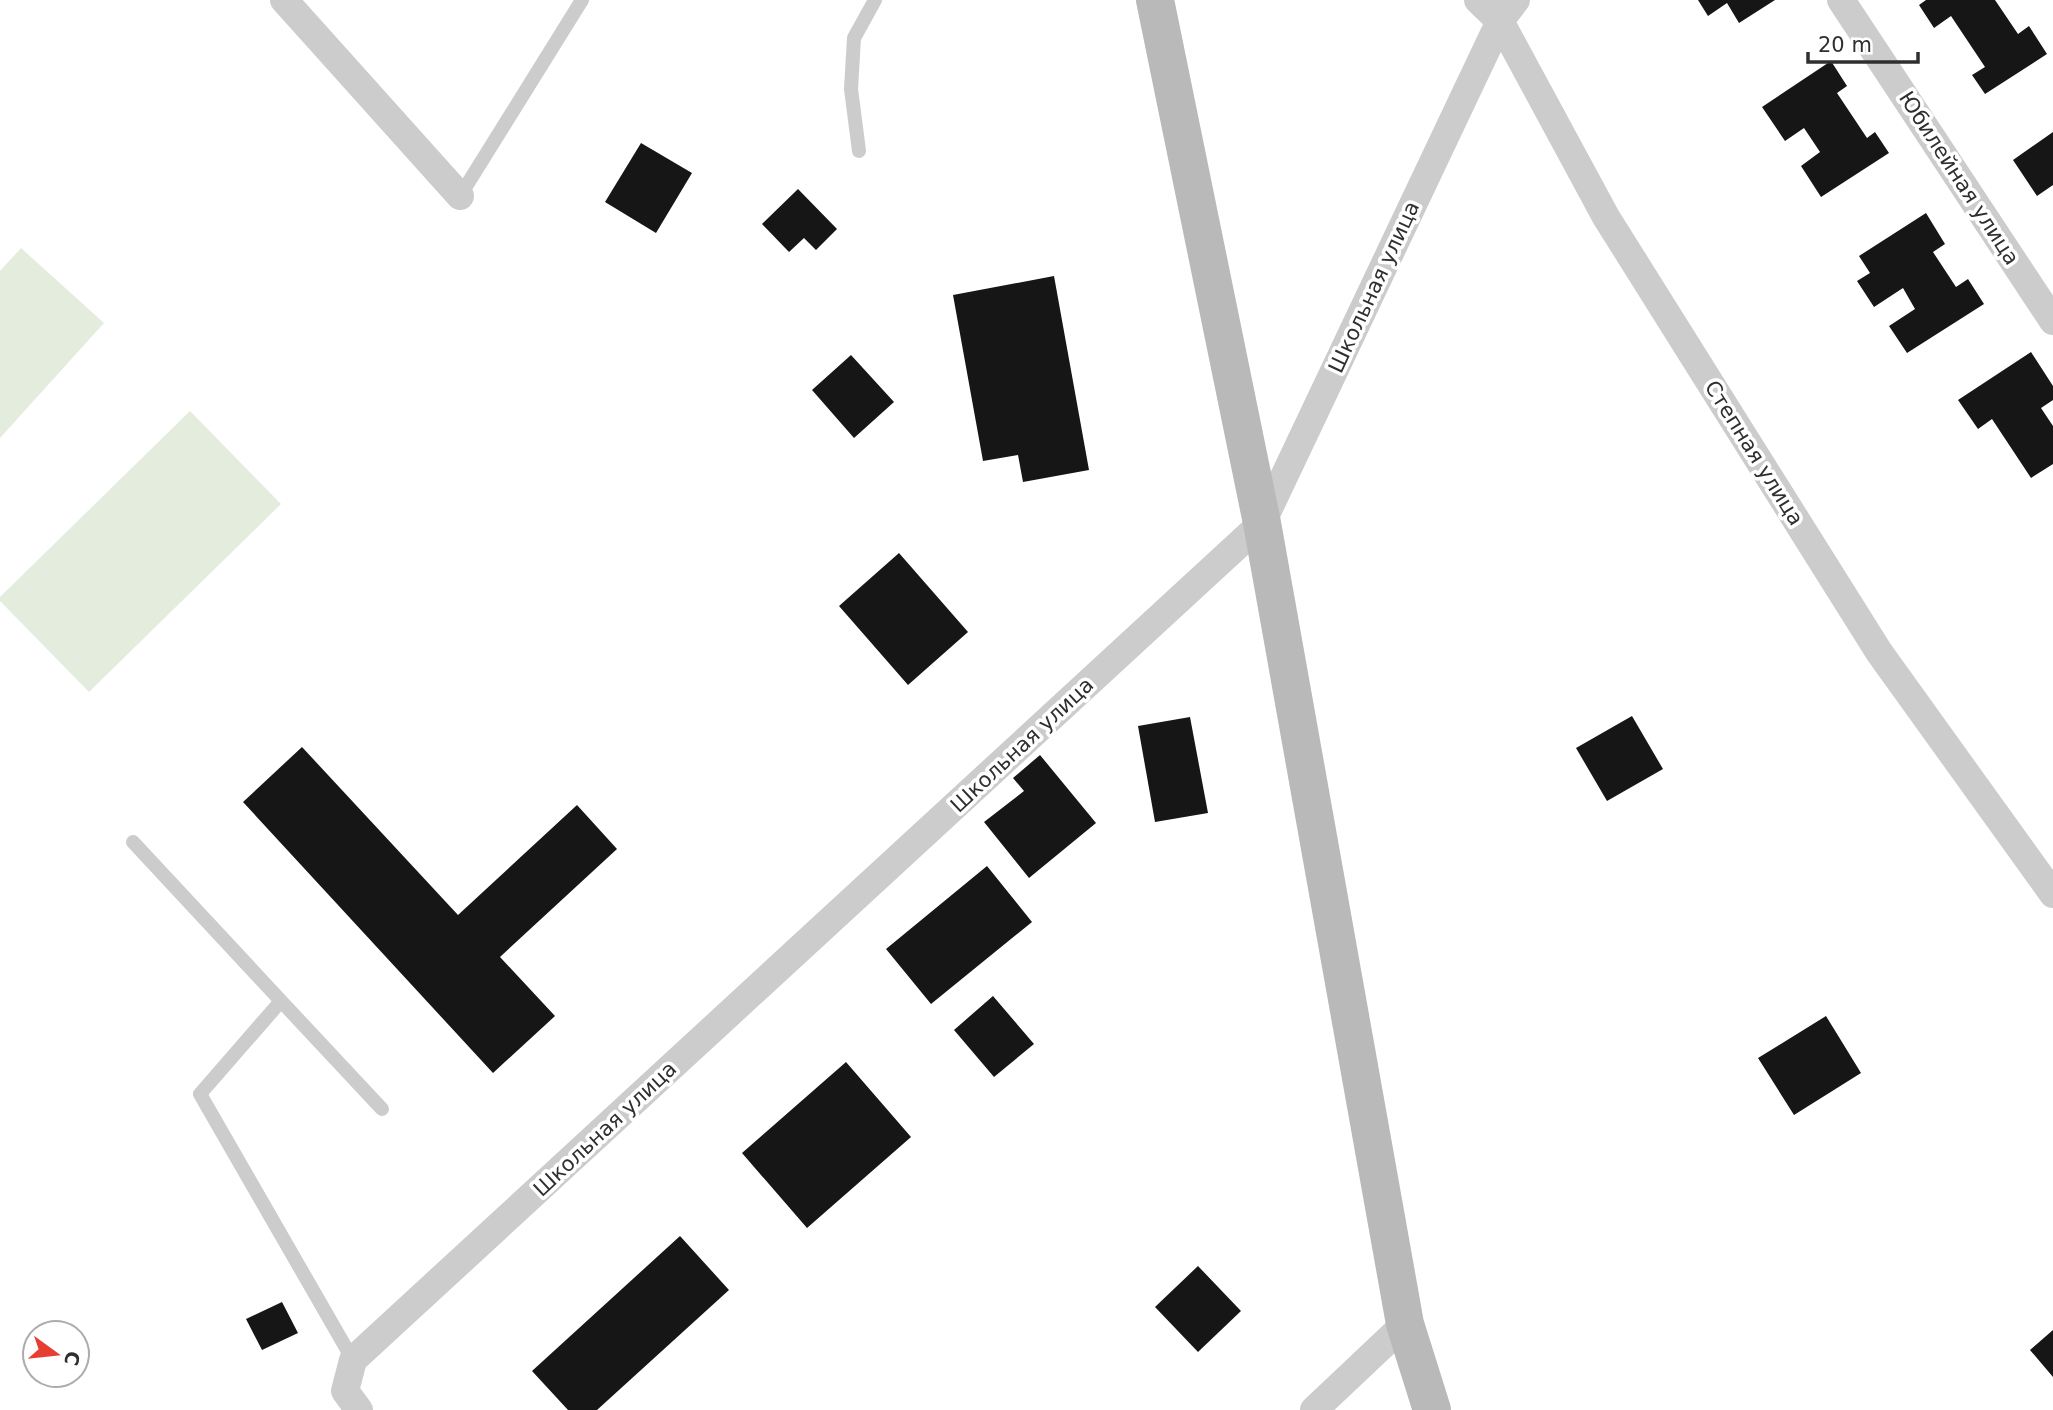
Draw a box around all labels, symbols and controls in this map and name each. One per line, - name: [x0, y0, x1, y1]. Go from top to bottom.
- scale bar: [1808, 21, 1918, 65]
- text: 20 m: [1818, 33, 1872, 57]
- street label: Юбилейная улица: [1894, 87, 2024, 269]
- street label: Школьная улица: [1324, 197, 1424, 377]
- street label: Степная улица: [1700, 376, 1808, 530]
- street label: Школьная улица: [946, 673, 1098, 817]
- street label: Школьная улица: [529, 1057, 681, 1201]
- north arrow: [21, 1319, 91, 1389]
- text: С: [60, 1349, 85, 1368]

